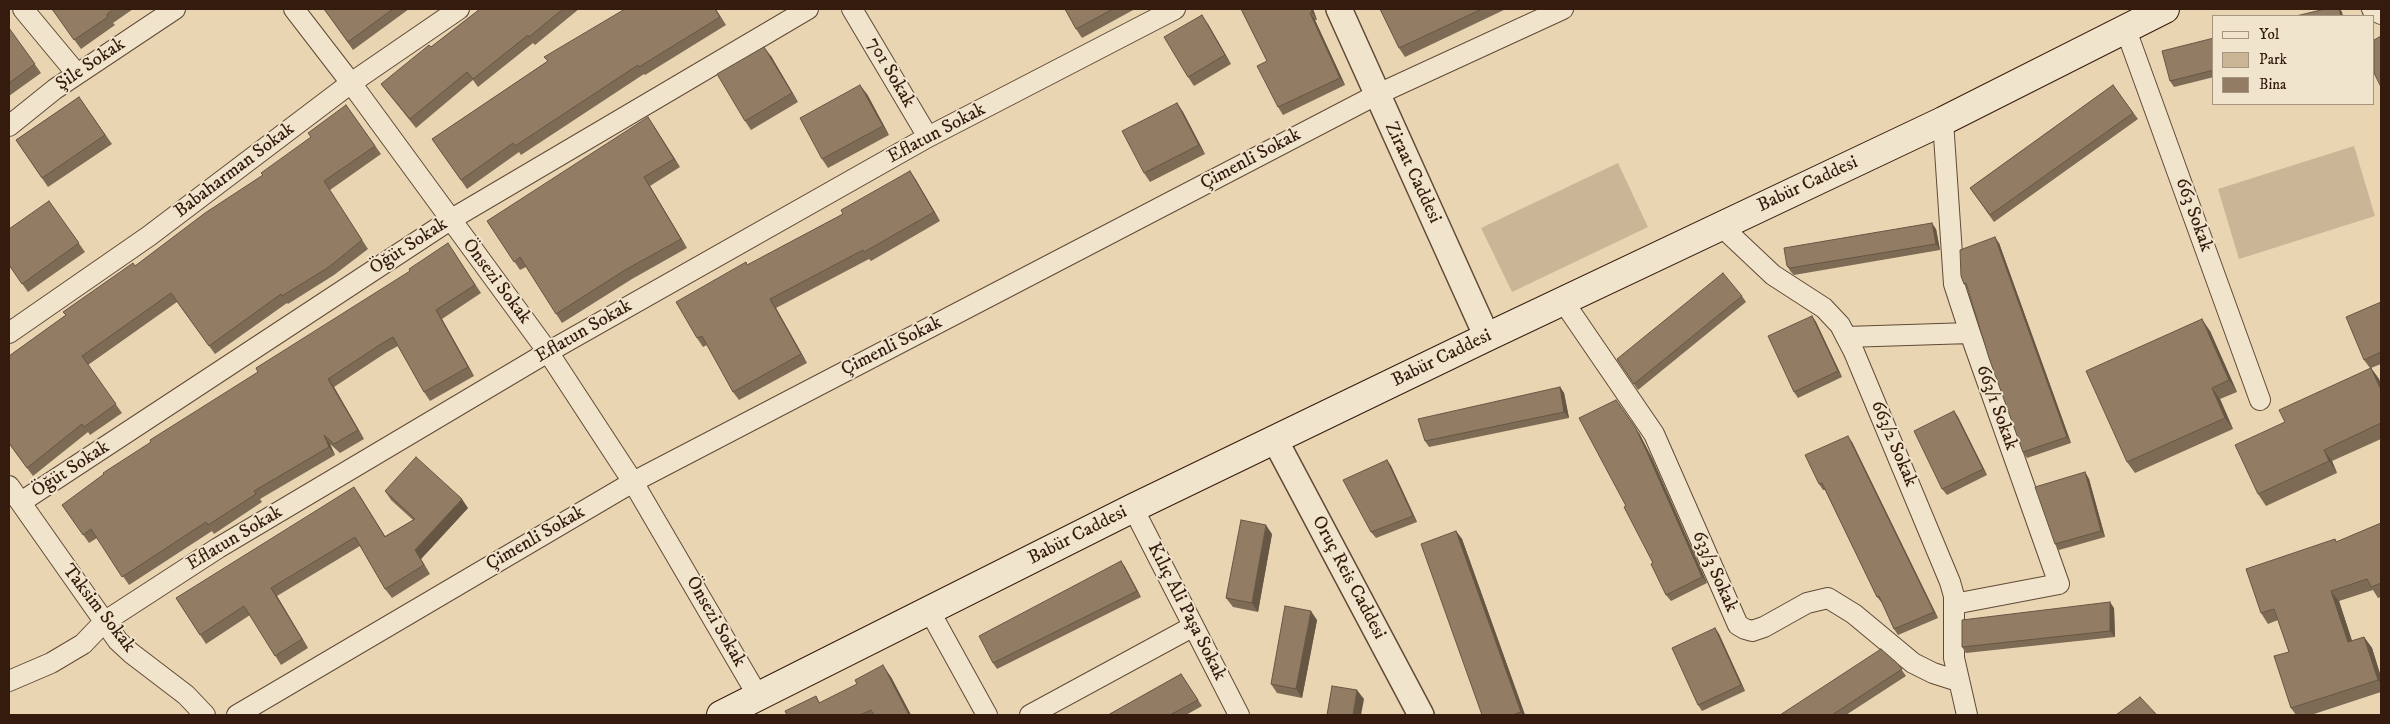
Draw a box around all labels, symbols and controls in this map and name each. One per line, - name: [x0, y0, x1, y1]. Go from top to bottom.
- legend: [2212, 15, 2375, 105]
- text: Yol: [2259, 25, 2279, 44]
- street label: Şile Sokak: [52, 34, 130, 96]
- street label: 701 Sokak: [861, 34, 919, 112]
- text: Park: [2259, 50, 2287, 69]
- text: Bina: [2259, 75, 2287, 94]
- street label: Eflatun Sokak: [884, 99, 990, 169]
- street label: Babaharman Sokak: [170, 118, 300, 224]
- street label: Ziraat Caddesi: [1379, 119, 1445, 227]
- street label: Çimenli Sokak: [1197, 124, 1305, 196]
- street label: Babür Caddesi: [1754, 152, 1862, 218]
- street label: 663 Sokak: [2169, 175, 2217, 255]
- street label: Öğüt Sokak: [366, 213, 452, 281]
- street label: Önsezi Sokak: [457, 235, 535, 329]
- street label: Eflatun Sokak: [532, 295, 636, 369]
- street label: Çimenli Sokak: [838, 312, 946, 382]
- street label: Babür Caddesi: [1388, 325, 1496, 393]
- street label: 663/1 Sokak: [1970, 362, 2022, 454]
- street label: 663/2 Sokak: [1865, 397, 1921, 491]
- street label: Öğüt Sokak: [28, 436, 114, 504]
- street label: Babür Caddesi: [1025, 501, 1131, 571]
- street label: Eflatun Sokak: [183, 502, 287, 576]
- street label: Çimenli Sokak: [483, 502, 589, 576]
- street label: Oruç Reis Caddesi: [1306, 512, 1390, 644]
- street label: 633/3 Sokak: [1686, 528, 1742, 616]
- street label: Kılıç Ali Paşa Sokak: [1141, 539, 1231, 685]
- street label: Taksim Sokak: [56, 560, 140, 658]
- street label: Önsezi Sokak: [680, 573, 750, 671]

